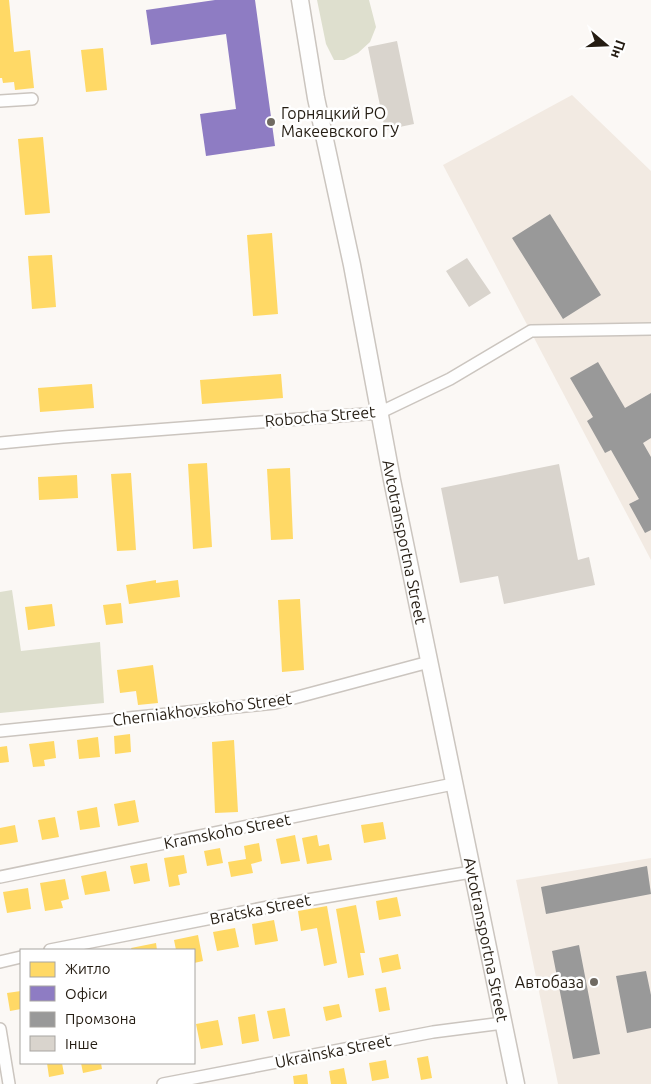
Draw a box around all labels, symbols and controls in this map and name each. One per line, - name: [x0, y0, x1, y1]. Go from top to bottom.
- north arrow: [581, 20, 631, 70]
- text: Пн: [608, 38, 629, 61]
- place label: Горняцкий РО Макеевского ГУ: [281, 104, 399, 140]
- marker: Горняцкий РО Макеевского ГУ: [265, 116, 277, 128]
- street label: Robocha Street: [264, 402, 377, 430]
- street label: Avtotransportna Street: [379, 458, 430, 626]
- street label: Cherniakhovskoho Street: [111, 689, 293, 729]
- street label: Kramskoho Street: [162, 810, 293, 852]
- street label: Avtotransportna Street: [461, 856, 512, 1024]
- street label: Bratska Street: [208, 890, 313, 928]
- legend: [20, 949, 195, 1064]
- text: Житло: [65, 960, 111, 977]
- place label: Автобаза: [515, 973, 584, 991]
- marker: Автобаза: [588, 976, 600, 988]
- text: Офіси: [65, 985, 108, 1002]
- text: Промзона: [65, 1010, 136, 1027]
- street label: Ukrainska Street: [273, 1031, 393, 1071]
- text: Інше: [65, 1035, 98, 1052]

